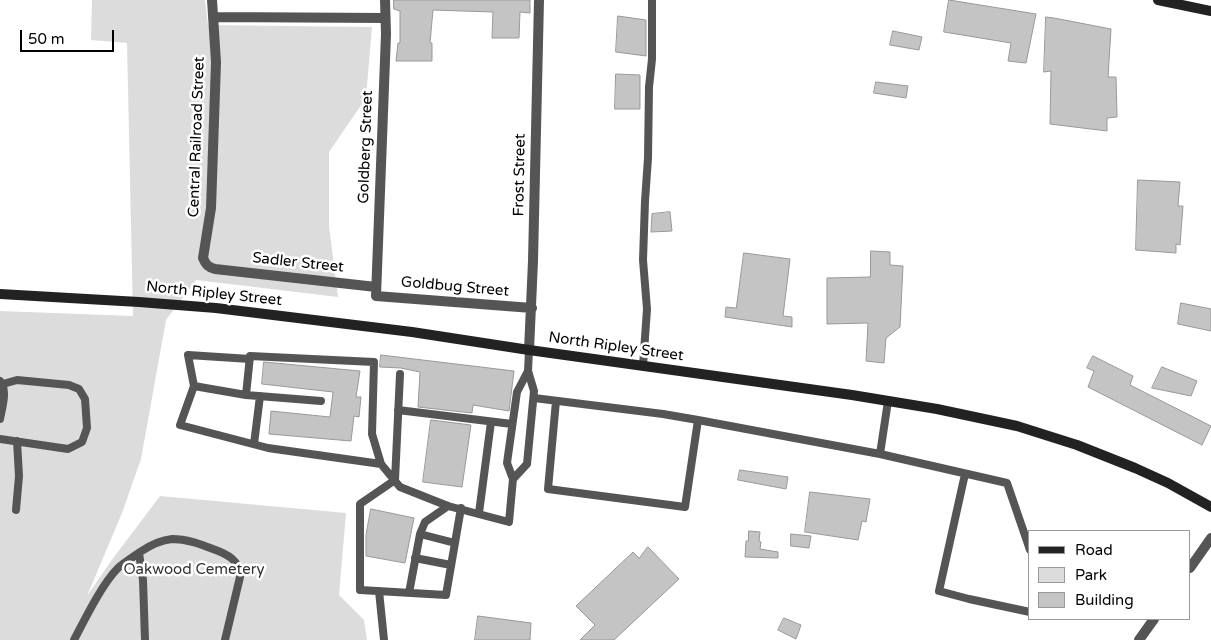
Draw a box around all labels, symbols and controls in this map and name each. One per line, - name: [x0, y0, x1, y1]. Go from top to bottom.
- scale bar: [22, 20, 116, 52]
- text: 50 m: [28, 30, 65, 48]
- street label: Central Railroad Street: [185, 56, 209, 218]
- street label: Goldberg Street: [355, 90, 377, 204]
- street label: Frost Street: [510, 133, 530, 217]
- street label: Sadler Street: [251, 249, 345, 277]
- street label: Goldbug Street: [400, 273, 510, 301]
- street label: North Ripley Street: [145, 278, 283, 310]
- street label: North Ripley Street: [547, 329, 685, 365]
- legend: [1028, 530, 1191, 620]
- text: Road: [1075, 541, 1113, 559]
- park label: Oakwood Cemetery: [124, 561, 264, 579]
- text: Park: [1075, 566, 1107, 584]
- text: Building: [1075, 591, 1134, 609]

